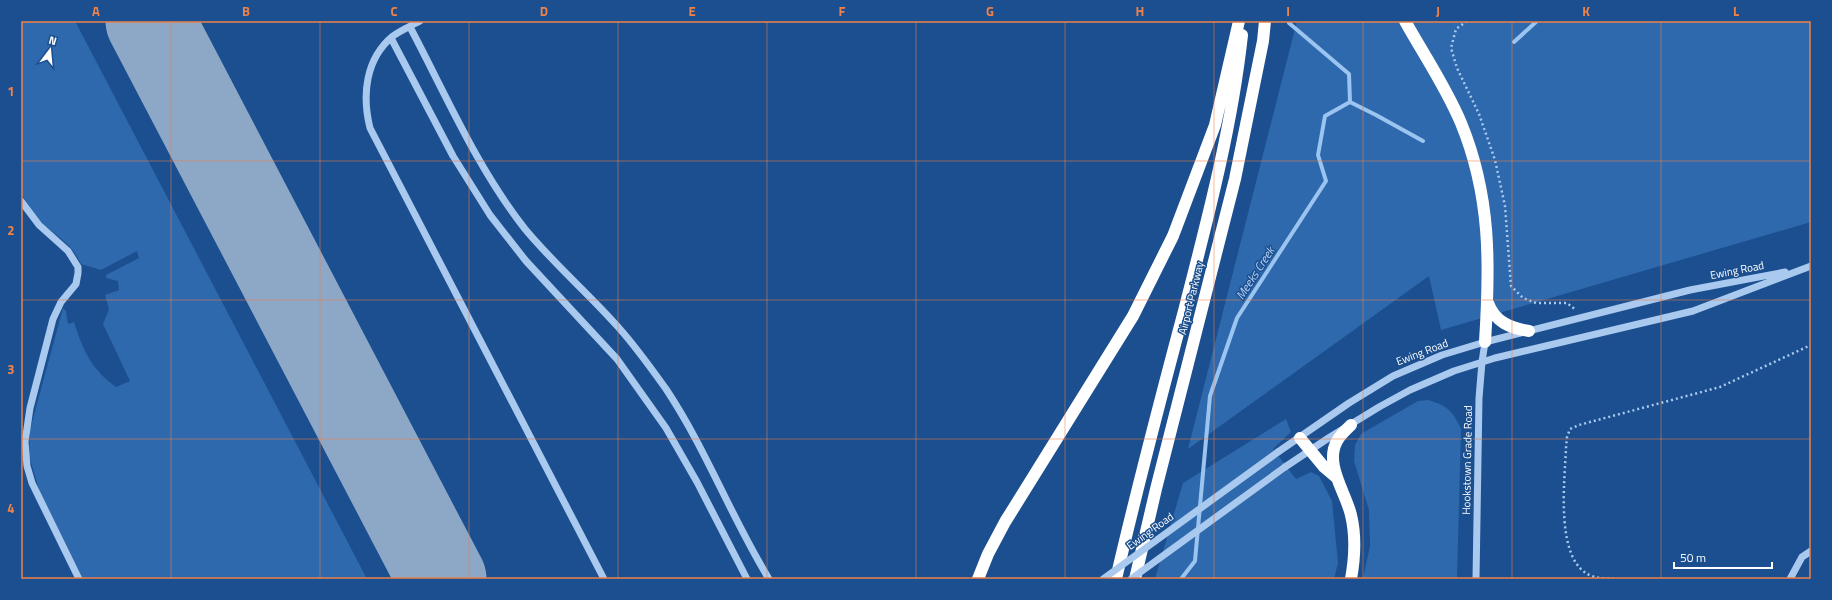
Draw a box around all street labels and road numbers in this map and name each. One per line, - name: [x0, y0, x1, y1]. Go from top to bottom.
- street label: Ewing Road: [1709, 257, 1765, 283]
- street label: Airport Parkway: [1174, 259, 1208, 336]
- street label: Ewing Road: [1394, 335, 1450, 369]
- street label: Hookstown Grade Road: [1458, 405, 1476, 515]
- street label: Ewing Road: [1123, 508, 1177, 553]

